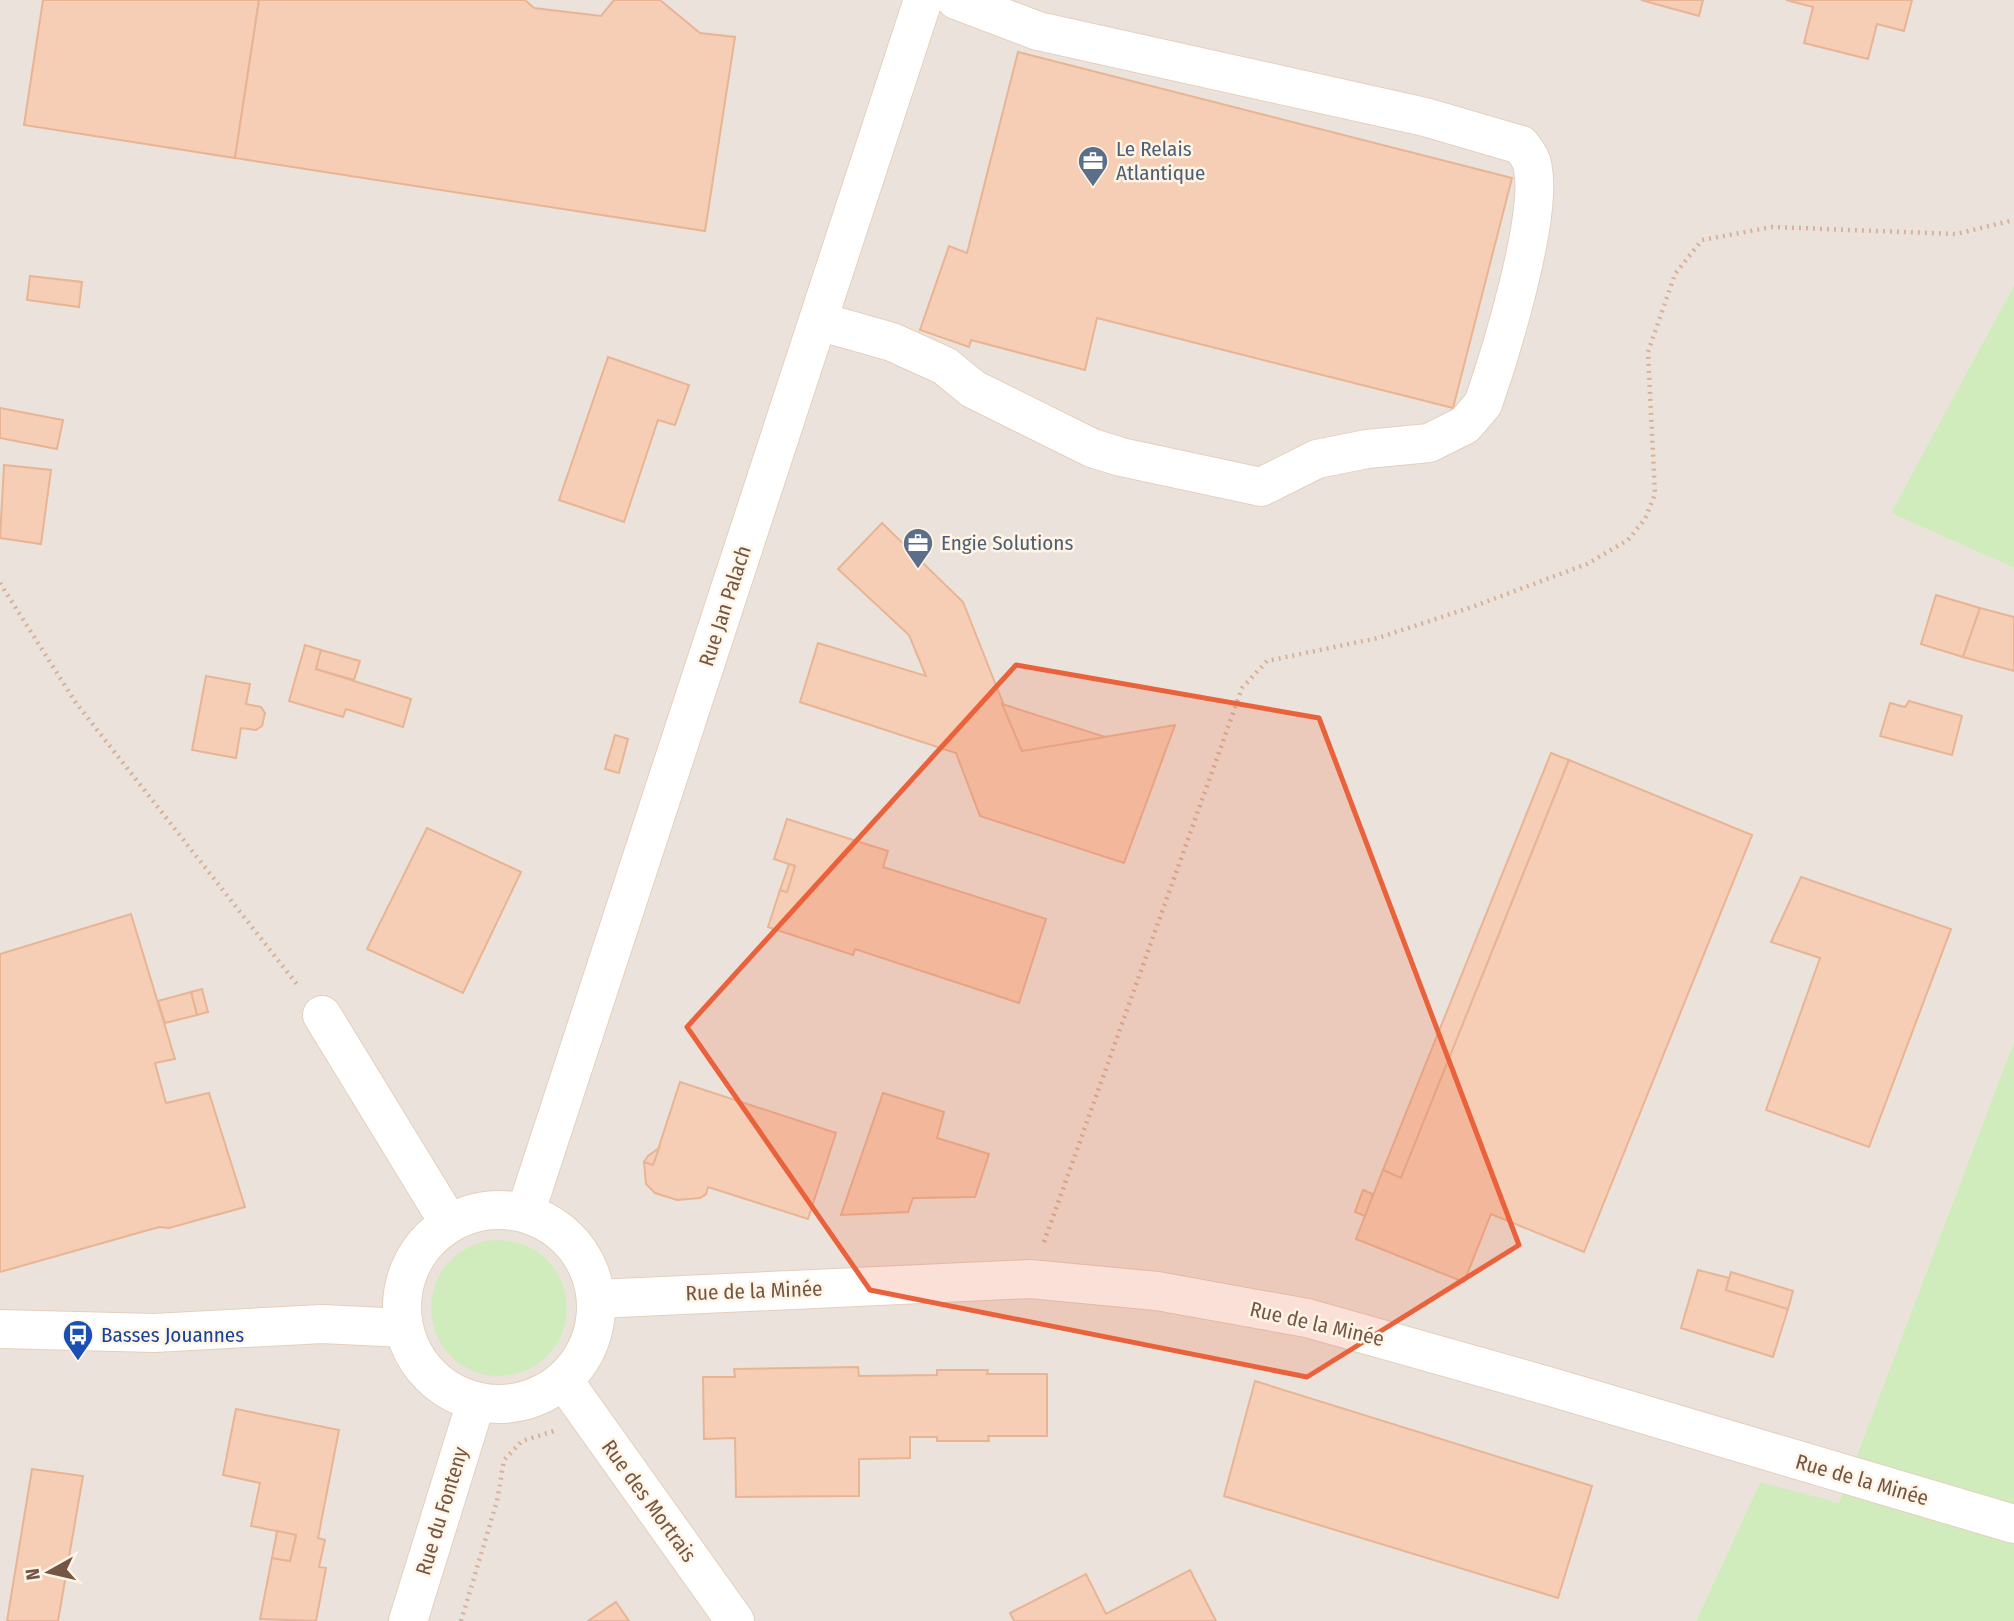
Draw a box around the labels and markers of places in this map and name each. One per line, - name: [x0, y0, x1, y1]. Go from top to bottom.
- place label: Le Relais Atlantique: [1116, 136, 1205, 186]
- office icon: Le Relais Atlantique: [1076, 144, 1110, 188]
- office icon: Engie Solutions: [901, 526, 935, 570]
- place label: Engie Solutions: [941, 530, 1073, 556]
- bus stop icon: Basses Jouannes: [61, 1318, 95, 1362]
- place label: Basses Jouannes: [101, 1322, 244, 1348]

